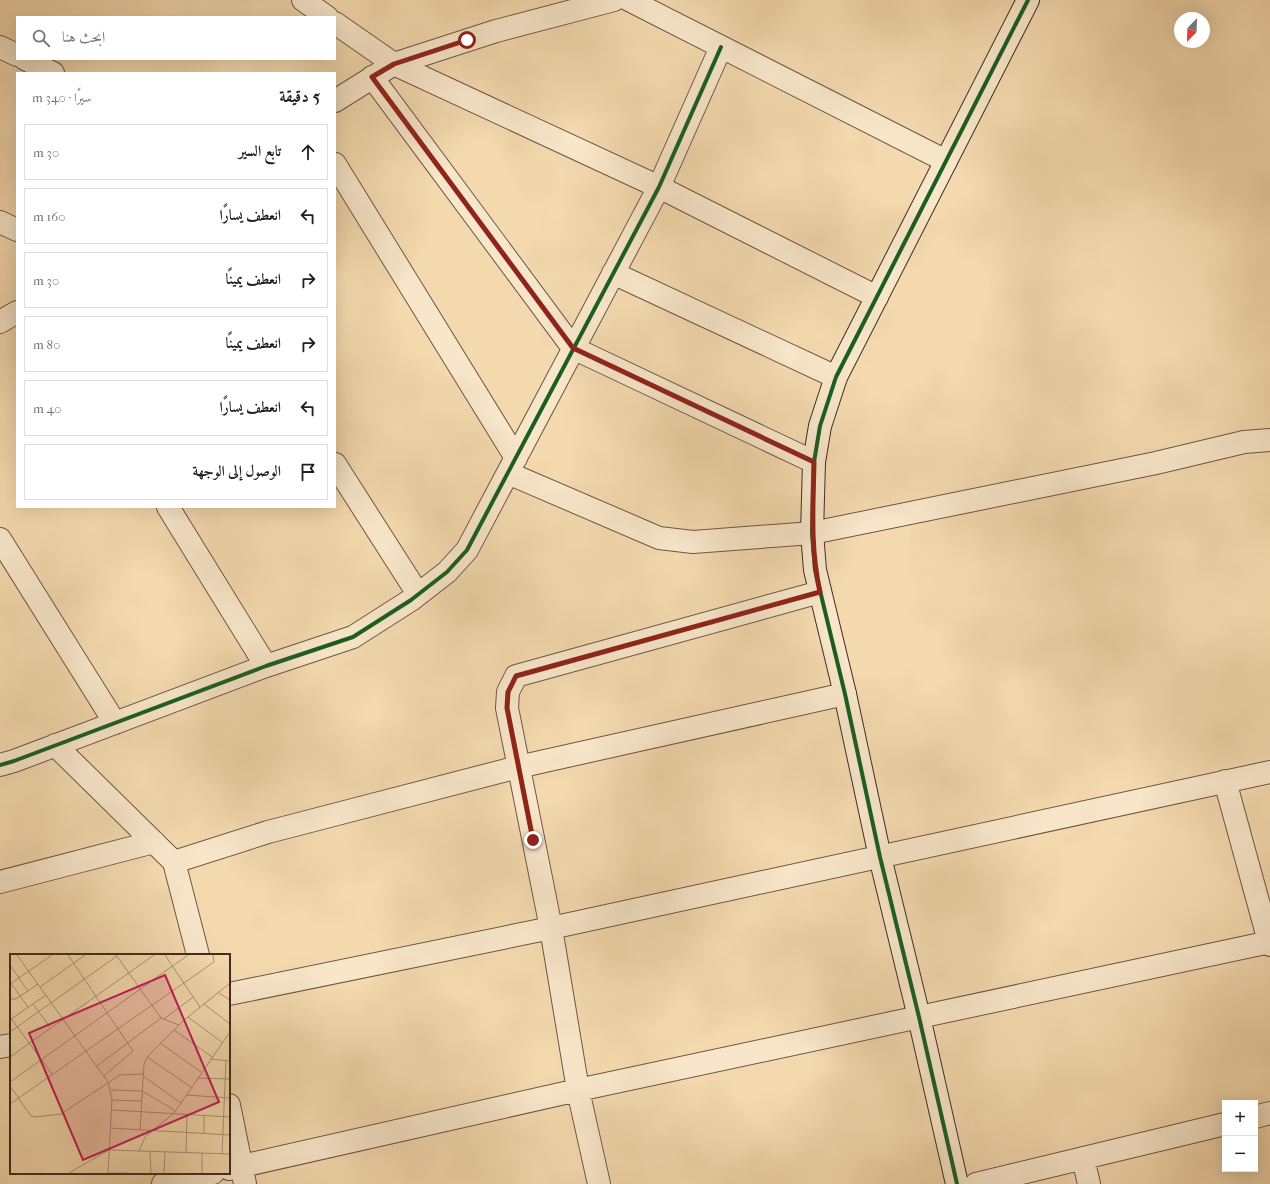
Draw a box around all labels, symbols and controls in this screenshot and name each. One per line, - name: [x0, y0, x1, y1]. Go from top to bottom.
- north arrow: [1174, 12, 1210, 48]
- search box: [16, 16, 336, 60]
- icon: search: [30, 27, 52, 49]
- text: ابحث هنا: [62, 28, 105, 46]
- route start: [458, 31, 476, 49]
- text: 5 دقيقة: [279, 86, 320, 106]
- text: سيرًا · 340 m: [32, 90, 91, 105]
- icon: ahead: [297, 141, 319, 163]
- text: تابع السير: [239, 142, 281, 160]
- text: 30 m: [33, 145, 59, 160]
- icon: left: [297, 205, 319, 227]
- text: انعطف يسارًا: [220, 206, 281, 224]
- text: 160 m: [33, 209, 65, 224]
- icon: right: [297, 269, 319, 291]
- text: انعطف يمينًا: [226, 270, 281, 288]
- text: 30 m: [33, 273, 59, 288]
- icon: right: [297, 333, 319, 355]
- text: انعطف يمينًا: [226, 334, 281, 352]
- text: 80 m: [33, 337, 60, 352]
- icon: left: [297, 397, 319, 419]
- text: انعطف يسارًا: [220, 398, 281, 416]
- text: 40 m: [33, 401, 61, 416]
- icon: arrive: [297, 461, 319, 483]
- text: الوصول إلى الوجهة: [192, 462, 281, 480]
- route end: [524, 831, 542, 849]
- inset map: [10, 954, 230, 1174]
- map controls: [1222, 1100, 1258, 1172]
- button: +: [1222, 1100, 1258, 1136]
- button: −: [1222, 1136, 1258, 1172]

